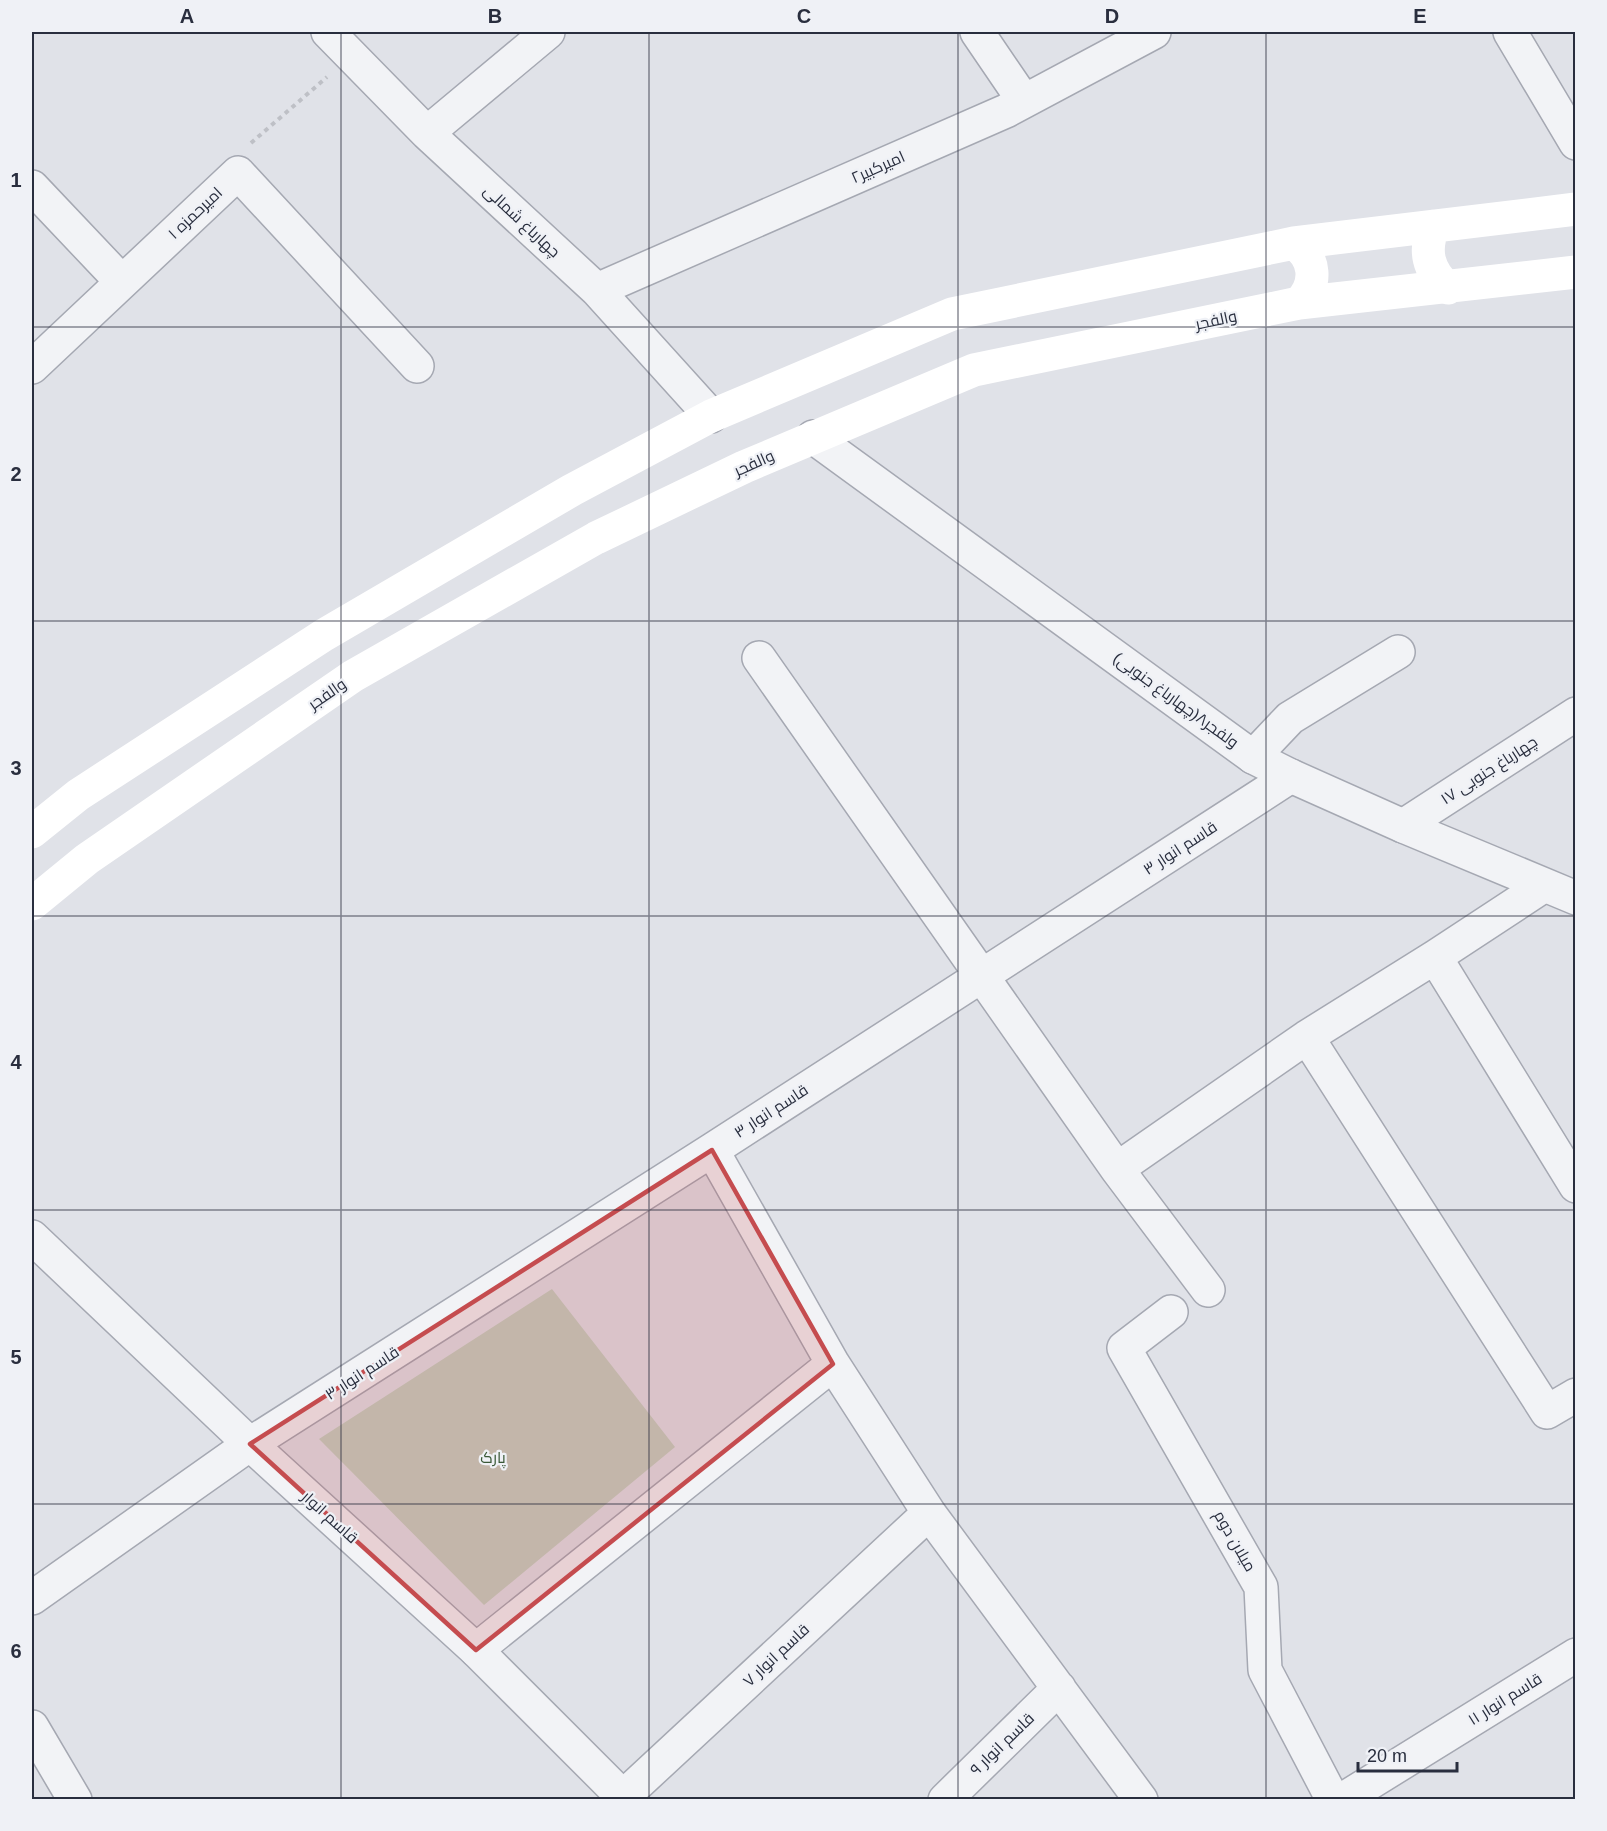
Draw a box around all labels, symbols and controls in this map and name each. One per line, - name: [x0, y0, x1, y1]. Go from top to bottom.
- text: A: [180, 5, 194, 27]
- text: B: [488, 5, 502, 27]
- text: C: [797, 5, 811, 27]
- text: D: [1105, 5, 1119, 27]
- text: E: [1413, 5, 1427, 27]
- street label: امیرکبیر۲: [849, 148, 908, 187]
- text: 1: [10, 169, 22, 191]
- street label: چهارباغ شمالی: [478, 181, 564, 263]
- street label: امیرحمزه ۱: [165, 184, 226, 243]
- street label: والفجر: [1193, 307, 1239, 334]
- street label: والفجر: [730, 447, 777, 481]
- text: 2: [10, 463, 22, 485]
- street label: ولفجر۸(چهارباغ جنوبی): [1108, 649, 1242, 753]
- street label: والفجر: [304, 675, 350, 714]
- street label: چهارباغ جنوبی ۱۷: [1438, 733, 1542, 810]
- text: 3: [10, 757, 22, 779]
- street label: قاسم انوار ۳: [1140, 818, 1222, 881]
- text: 4: [10, 1051, 22, 1073]
- street label: قاسم انوار ۳: [731, 1081, 813, 1144]
- street label: قاسم انوار ۳: [322, 1343, 404, 1406]
- text: 5: [10, 1346, 22, 1368]
- park label: پارک: [480, 1449, 507, 1469]
- street label: قاسم انوار: [296, 1487, 361, 1549]
- street label: میلان دوم: [1208, 1508, 1259, 1576]
- street label: قاسم انوار ۷: [740, 1620, 814, 1692]
- text: 6: [10, 1640, 22, 1662]
- street label: قاسم انوار ۱۱: [1465, 1670, 1546, 1731]
- street label: قاسم انوار ۹: [967, 1709, 1039, 1781]
- scale bar: [1358, 1735, 1457, 1773]
- text: 20 m: [1367, 1746, 1407, 1766]

